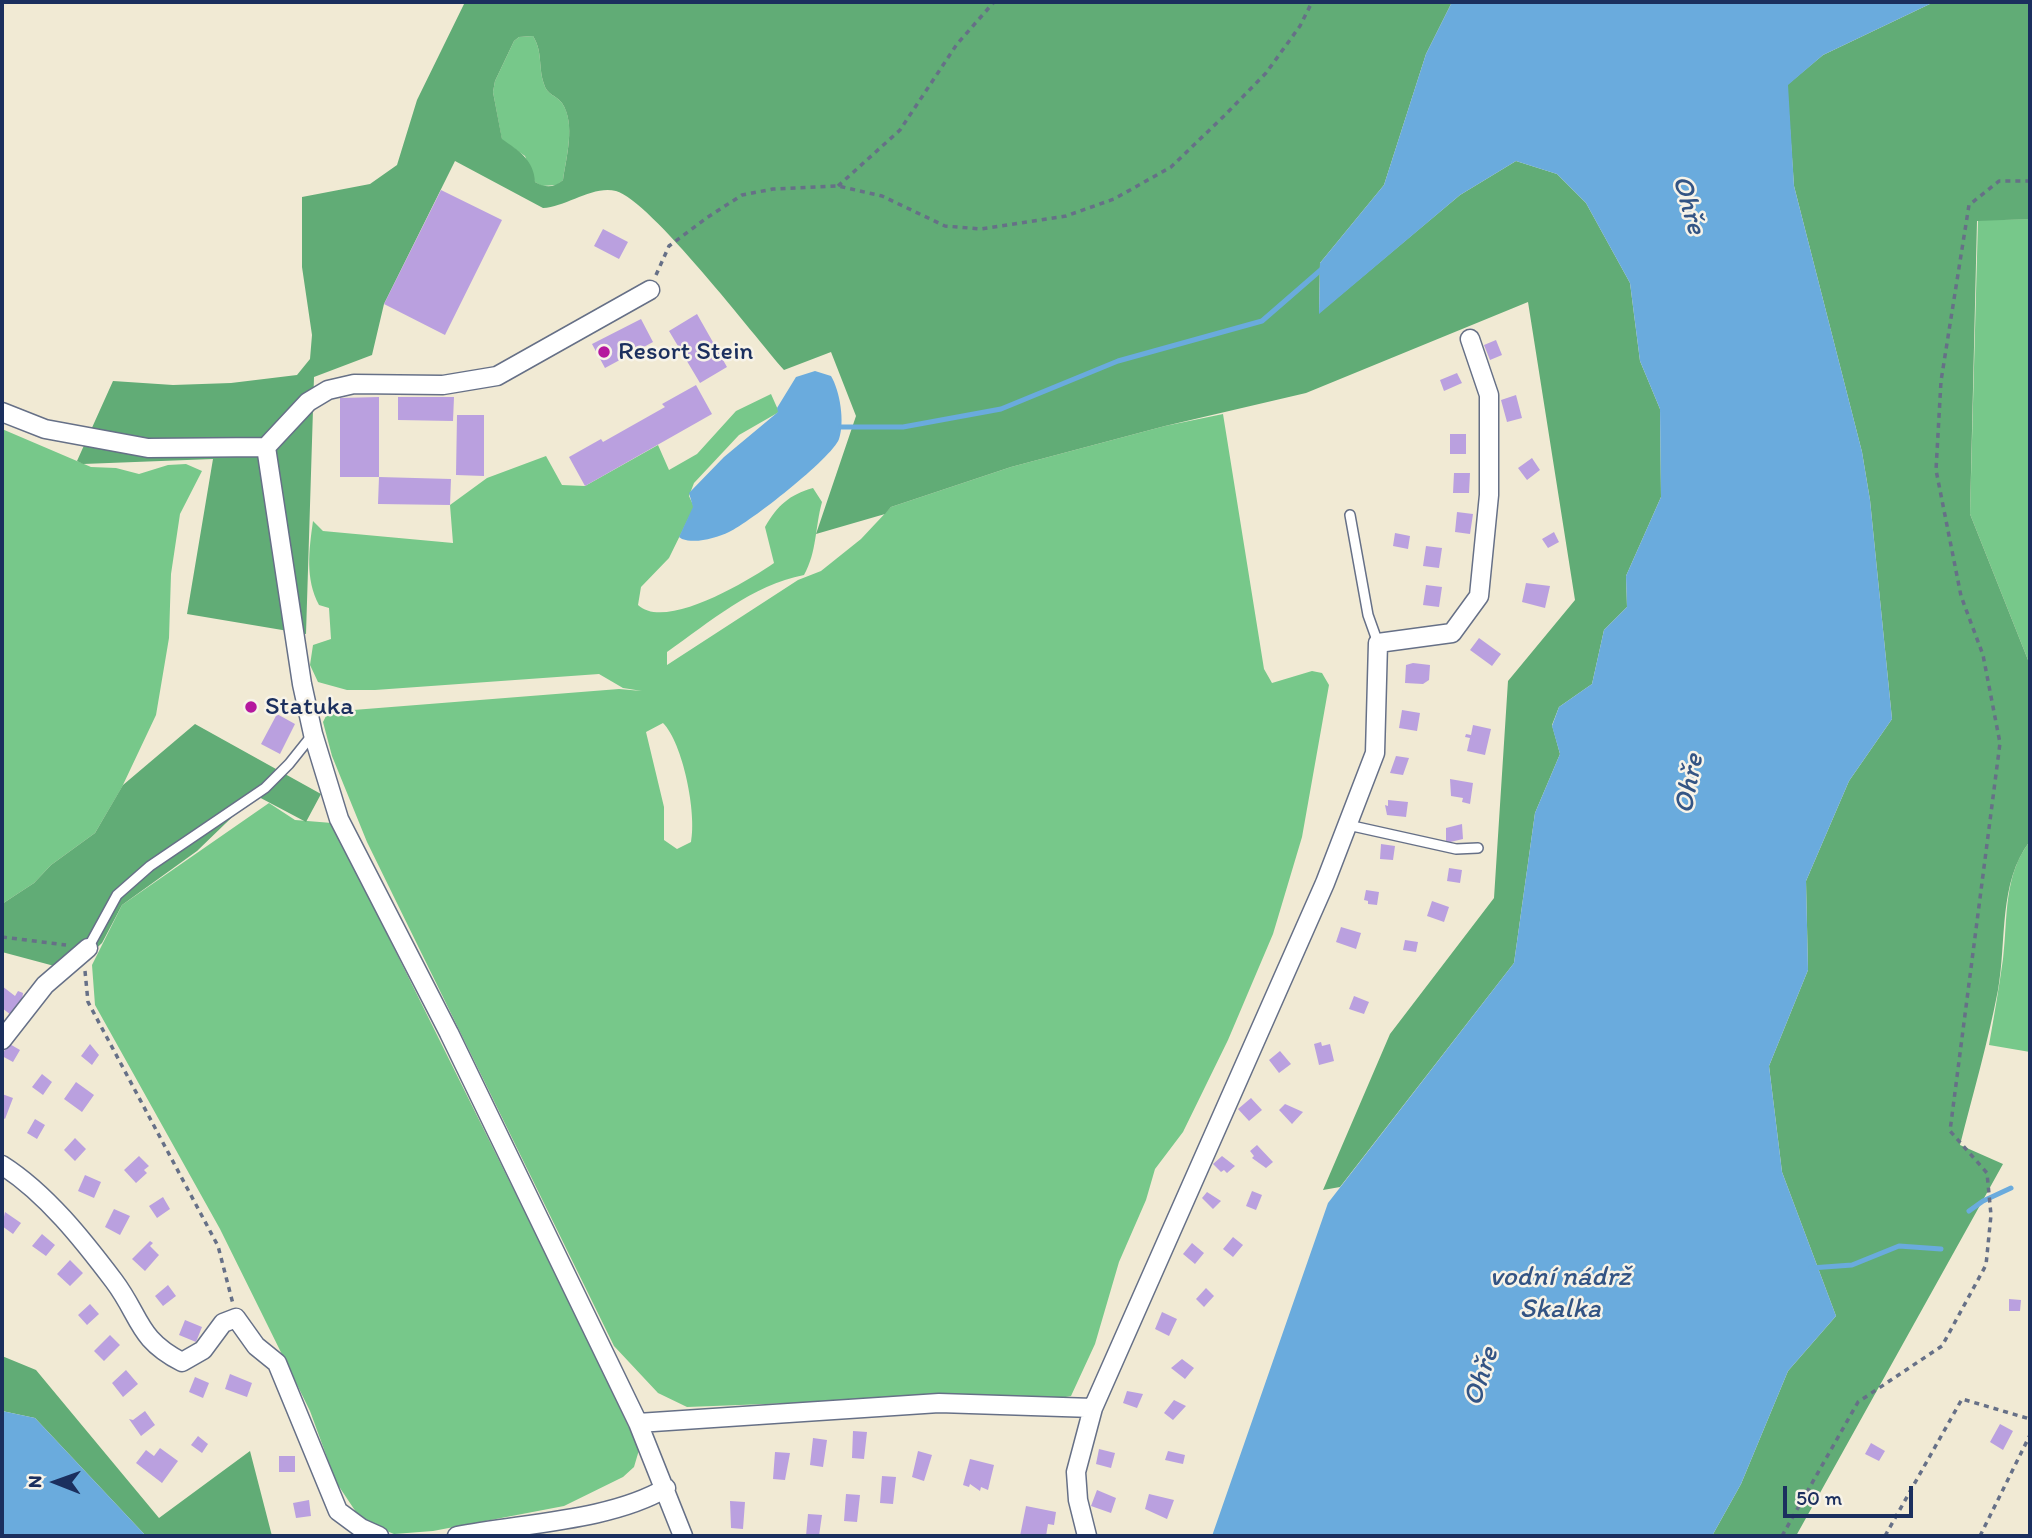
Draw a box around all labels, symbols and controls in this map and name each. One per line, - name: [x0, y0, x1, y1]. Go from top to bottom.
- water label: Ohře: [1664, 172, 1712, 238]
- place label: Resort Stein: [618, 336, 753, 368]
- marker: Resort Stein: [596, 344, 612, 360]
- place label: Statuka: [265, 691, 354, 723]
- marker: Statuka: [243, 699, 259, 715]
- water label: Ohře: [1668, 751, 1712, 817]
- water label: vodní nádrž Skalka: [1490, 1261, 1630, 1327]
- water label: Ohře: [1457, 1343, 1507, 1411]
- north arrow: [21, 1447, 91, 1517]
- scale bar: [1787, 1472, 1916, 1516]
- text: N: [23, 1475, 46, 1488]
- text: 50 m: [1796, 1485, 1842, 1510]

